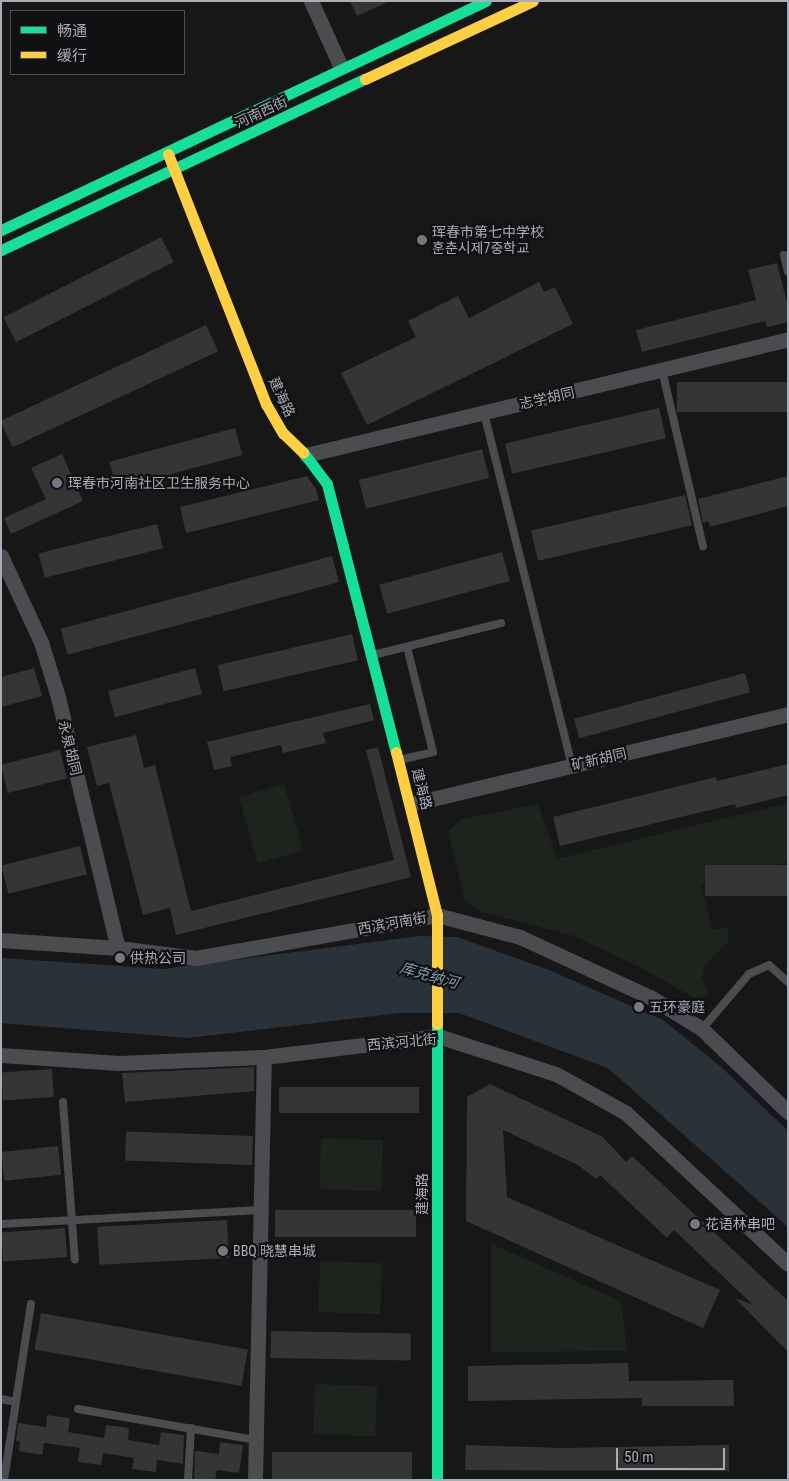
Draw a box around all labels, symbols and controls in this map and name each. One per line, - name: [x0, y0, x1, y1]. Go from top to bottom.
- legend: [10, 10, 185, 75]
- text: 畅通: [57, 22, 87, 40]
- text: 缓行: [57, 47, 87, 65]
- street label: 河南西街: [232, 93, 290, 131]
- place label: 珲春市第七中学校 훈춘시제7중학교: [432, 224, 544, 256]
- marker: 珲春市第七中学校 훈춘시제7중학교: [416, 234, 428, 246]
- street label: 建海路: [266, 374, 298, 420]
- street label: 志学胡同: [518, 384, 576, 412]
- place label: 珲春市河南社区卫生服务中心: [68, 475, 250, 491]
- marker: 珲春市河南社区卫生服务中心: [50, 476, 64, 490]
- street label: 永泉胡同: [55, 719, 85, 777]
- street label: 矿新胡同: [570, 745, 628, 773]
- street label: 建海路: [409, 767, 435, 811]
- street label: 西滨河南街: [356, 909, 428, 937]
- place label: 供热公司: [130, 950, 186, 966]
- marker: 供热公司: [114, 952, 126, 964]
- water label: 库克纳河: [398, 959, 460, 993]
- place label: 五环豪庭: [649, 999, 705, 1015]
- marker: 五环豪庭: [633, 1001, 645, 1013]
- street label: 西滨河北街: [366, 1031, 438, 1053]
- street label: 建海路: [414, 1173, 430, 1215]
- place label: 花语林串吧: [705, 1216, 775, 1232]
- marker: 花语林串吧: [689, 1218, 701, 1230]
- place label: BBQ 晓慧串城: [233, 1243, 316, 1259]
- marker: BBQ 晓慧串城: [217, 1245, 229, 1257]
- scale bar: [619, 1438, 728, 1470]
- text: 50 m: [624, 1448, 654, 1466]

